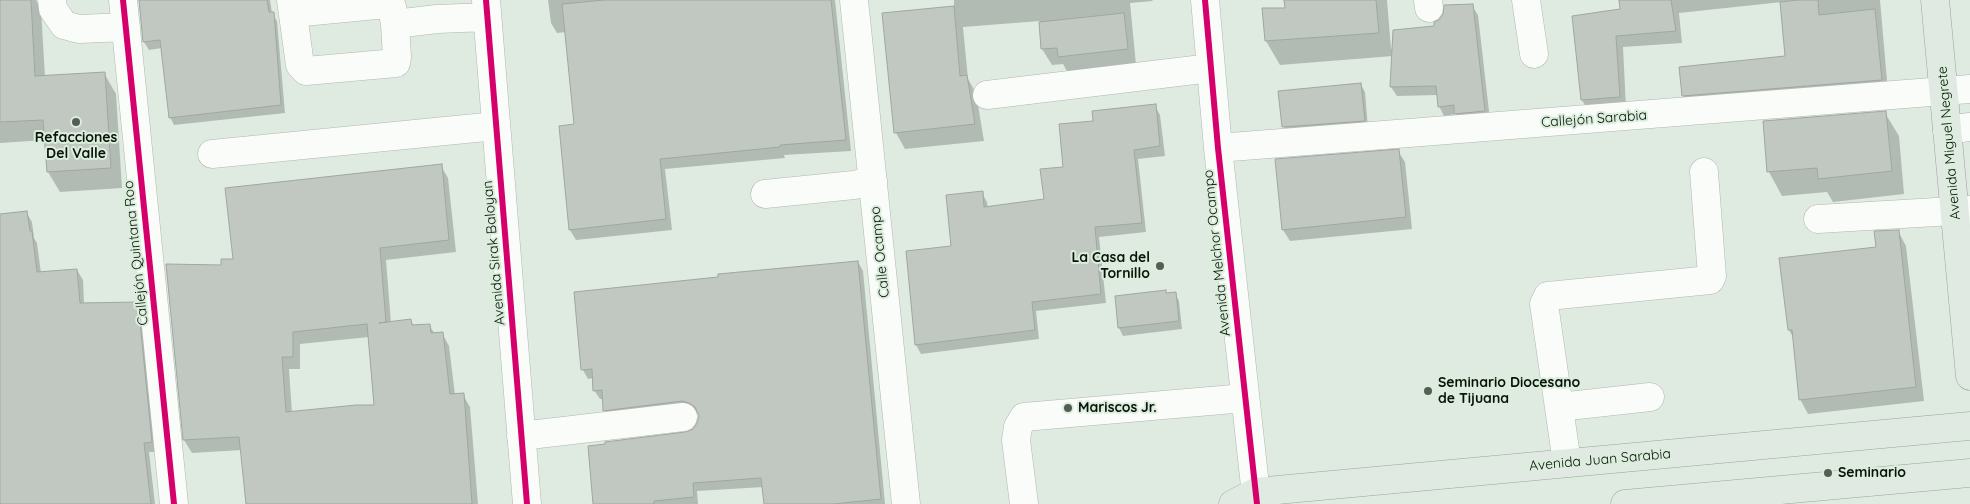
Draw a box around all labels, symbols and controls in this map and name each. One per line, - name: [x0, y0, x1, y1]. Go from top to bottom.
- street label: Avenida Miguel Negrete: [1934, 65, 1964, 221]
- street label: Callejón Sarabia: [1541, 107, 1647, 131]
- marker: Refacciones Del Valle: [70, 116, 82, 128]
- place label: Refacciones Del Valle: [35, 130, 117, 162]
- street label: Avenida Melchor Ocampo: [1200, 169, 1234, 337]
- street label: Callejón Quintana Roo: [120, 180, 152, 326]
- street label: Avenida Sirak Baloyan: [479, 180, 509, 326]
- street label: Calle Ocampo: [867, 205, 893, 299]
- place label: La Casa del Tornillo: [1071, 250, 1150, 282]
- marker: La Casa del Tornillo: [1154, 260, 1166, 272]
- place label: Seminario Diocesano de Tijuana: [1438, 375, 1580, 408]
- marker: Seminario Diocesano de Tijuana: [1422, 385, 1434, 397]
- place label: Mariscos Jr.: [1078, 400, 1157, 416]
- marker: Mariscos Jr.: [1062, 402, 1074, 414]
- street label: Avenida Juan Sarabia: [1528, 445, 1672, 475]
- place label: Seminario: [1838, 465, 1906, 481]
- marker: Seminario: [1822, 467, 1834, 479]

